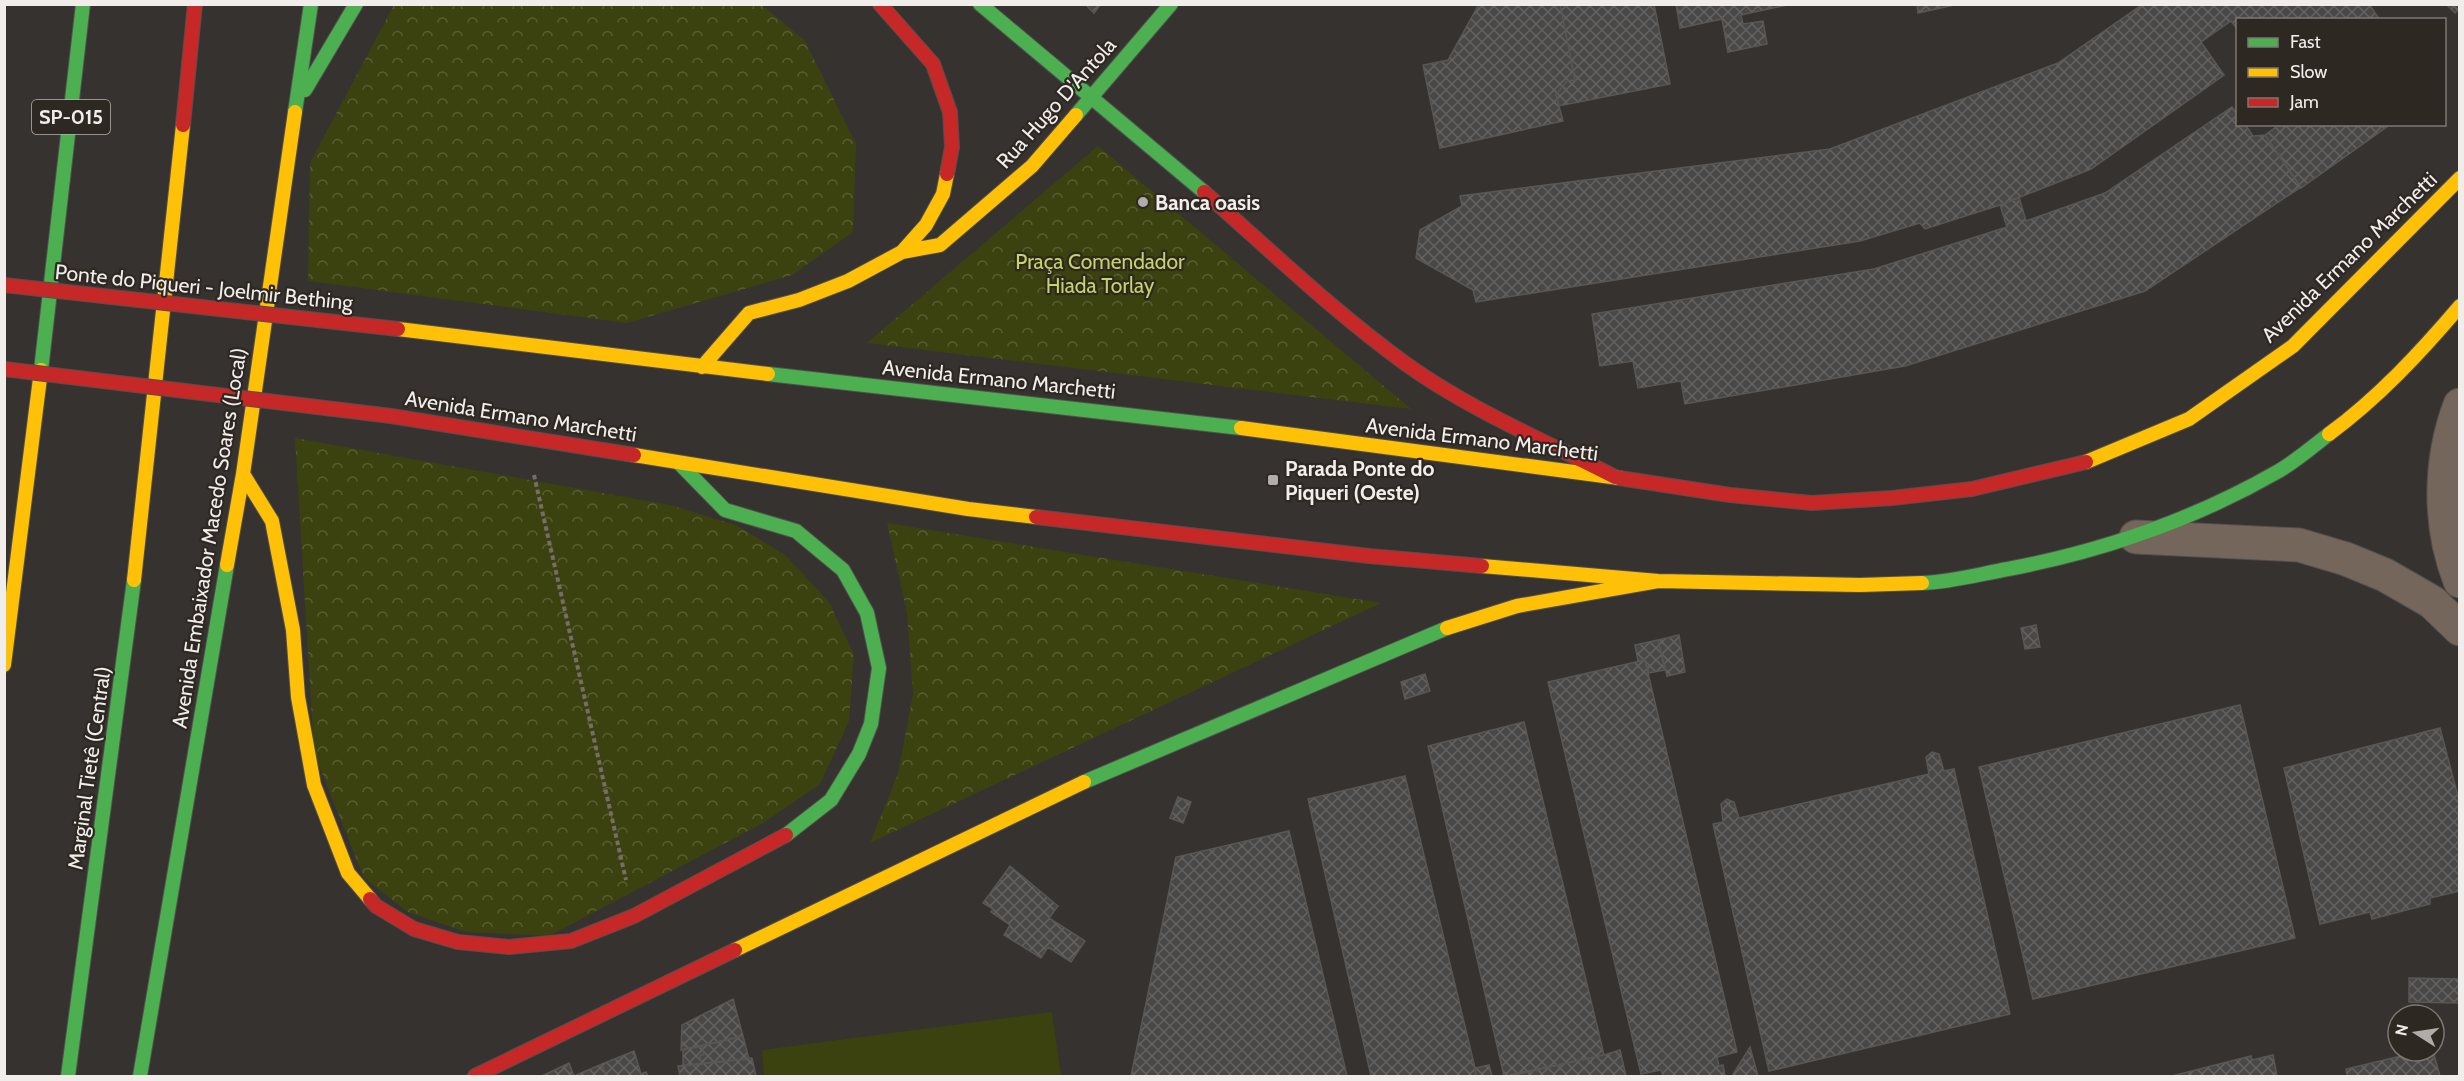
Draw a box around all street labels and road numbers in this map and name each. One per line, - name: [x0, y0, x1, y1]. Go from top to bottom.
- street label: Rua Hugo D'Antola: [991, 33, 1121, 173]
- road number: SP-015: [32, 100, 110, 134]
- street label: Avenida Ermano Marchetti: [2256, 167, 2442, 347]
- street label: Ponte do Piqueri - Joelmir Bething: [54, 259, 355, 315]
- street label: Avenida Embaixador Macedo Soares (Local): [167, 346, 251, 730]
- street label: Avenida Ermano Marchetti: [881, 354, 1117, 404]
- street label: Avenida Ermano Marchetti: [403, 385, 639, 447]
- street label: Avenida Ermano Marchetti: [1364, 412, 1600, 466]
- street label: Marginal Tietê (Central): [62, 665, 116, 871]

